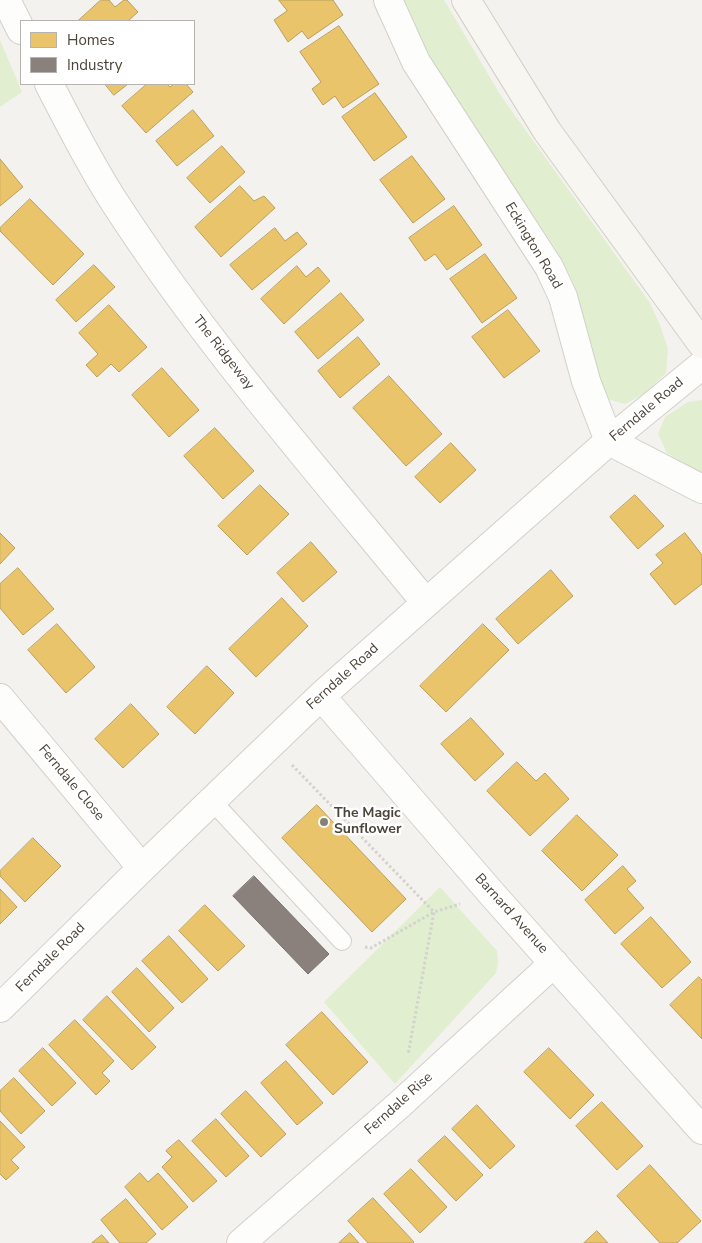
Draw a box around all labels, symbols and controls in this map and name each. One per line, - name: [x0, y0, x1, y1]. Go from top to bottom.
- legend: [20, 20, 195, 85]
- text: Homes: [67, 30, 115, 50]
- text: Industry: [67, 55, 122, 75]
- street label: Eckington Road: [501, 200, 565, 292]
- street label: The Ridgeway: [189, 312, 257, 394]
- street label: Ferndale Road: [607, 374, 687, 446]
- street label: Ferndale Road: [304, 640, 382, 714]
- street label: Ferndale Close: [34, 742, 108, 824]
- place label: The Magic Sunflower: [334, 806, 401, 839]
- marker: The Magic Sunflower: [318, 816, 330, 828]
- street label: Barnard Avenue: [471, 871, 551, 957]
- street label: Ferndale Road: [13, 920, 89, 996]
- street label: Ferndale Rise: [362, 1069, 436, 1139]

